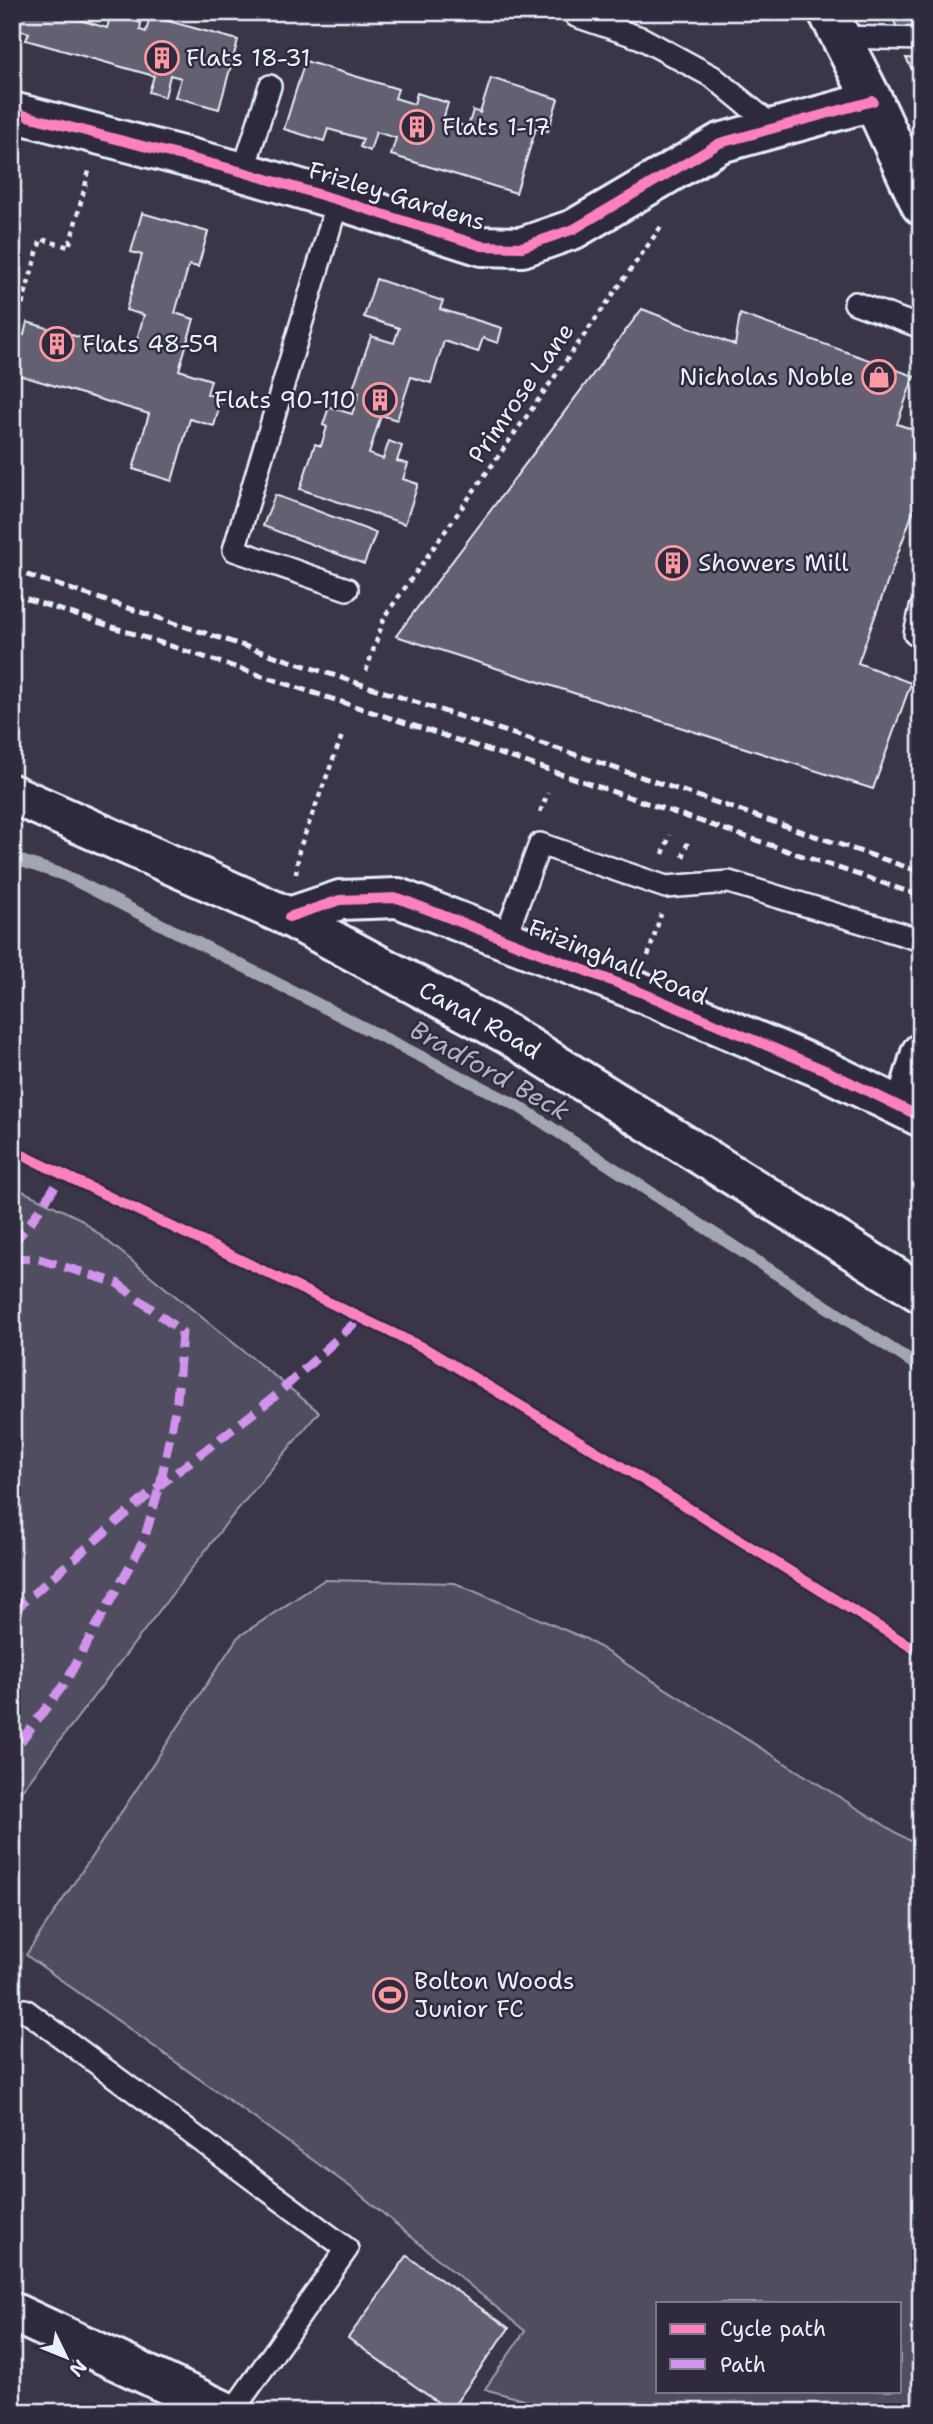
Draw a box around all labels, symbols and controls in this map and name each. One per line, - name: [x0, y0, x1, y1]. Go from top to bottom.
- building icon: Flats 18-31: [143, 39, 181, 77]
- place label: Flats 18-31: [186, 42, 310, 74]
- building icon: Flats 1-17: [398, 108, 436, 146]
- place label: Flats 1-17: [442, 111, 550, 143]
- street label: Frizley Gardens: [305, 154, 489, 238]
- street label: Primrose Lane: [461, 316, 581, 470]
- building icon: Flats 48-59: [38, 325, 76, 363]
- place label: Flats 48-59: [82, 328, 219, 360]
- shop icon: Nicholas Noble: [860, 358, 898, 396]
- place label: Nicholas Noble: [679, 361, 854, 393]
- building icon: Flats 90-110: [361, 381, 399, 419]
- place label: Flats 90-110: [214, 384, 356, 416]
- building icon: Showers Mill: [654, 544, 692, 582]
- place label: Showers Mill: [698, 547, 849, 579]
- street label: Frizinghall Road: [524, 911, 712, 1013]
- street label: Canal Road: [413, 974, 547, 1067]
- water label: Bradford Beck: [404, 1012, 576, 1128]
- place label: Bolton Woods Junior FC: [414, 1965, 575, 2025]
- sports icon: Bolton Woods Junior FC: [371, 1976, 409, 2014]
- legend: [656, 2302, 902, 2392]
- text: Cycle path: [720, 2315, 826, 2343]
- north arrow: [32, 2322, 102, 2392]
- text: Path: [720, 2351, 766, 2379]
- text: N: [64, 2354, 92, 2382]

